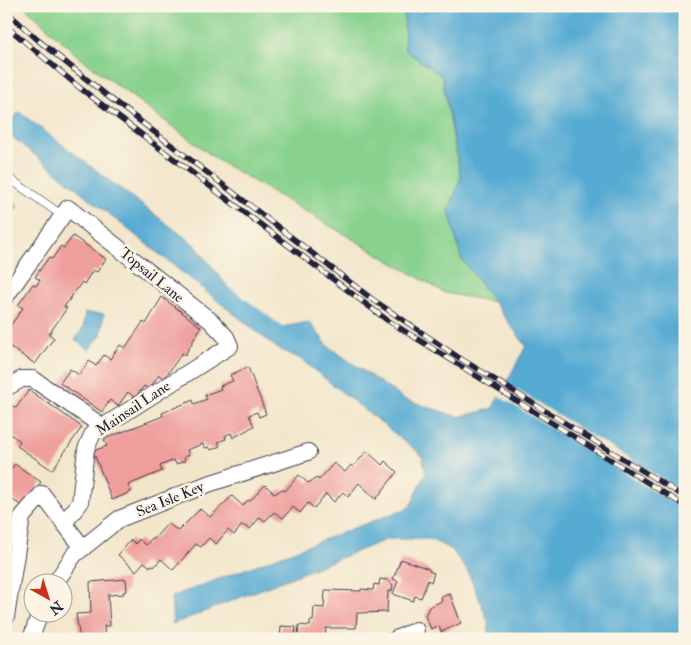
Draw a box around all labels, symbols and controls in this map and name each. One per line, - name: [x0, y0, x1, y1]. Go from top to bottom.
- street label: Topsail Lane: [115, 244, 188, 308]
- street label: Mainsail Lane: [92, 377, 174, 440]
- street label: Sea Isle Key: [133, 477, 207, 522]
- north arrow: [22, 572, 72, 622]
- text: N: [45, 597, 67, 619]

